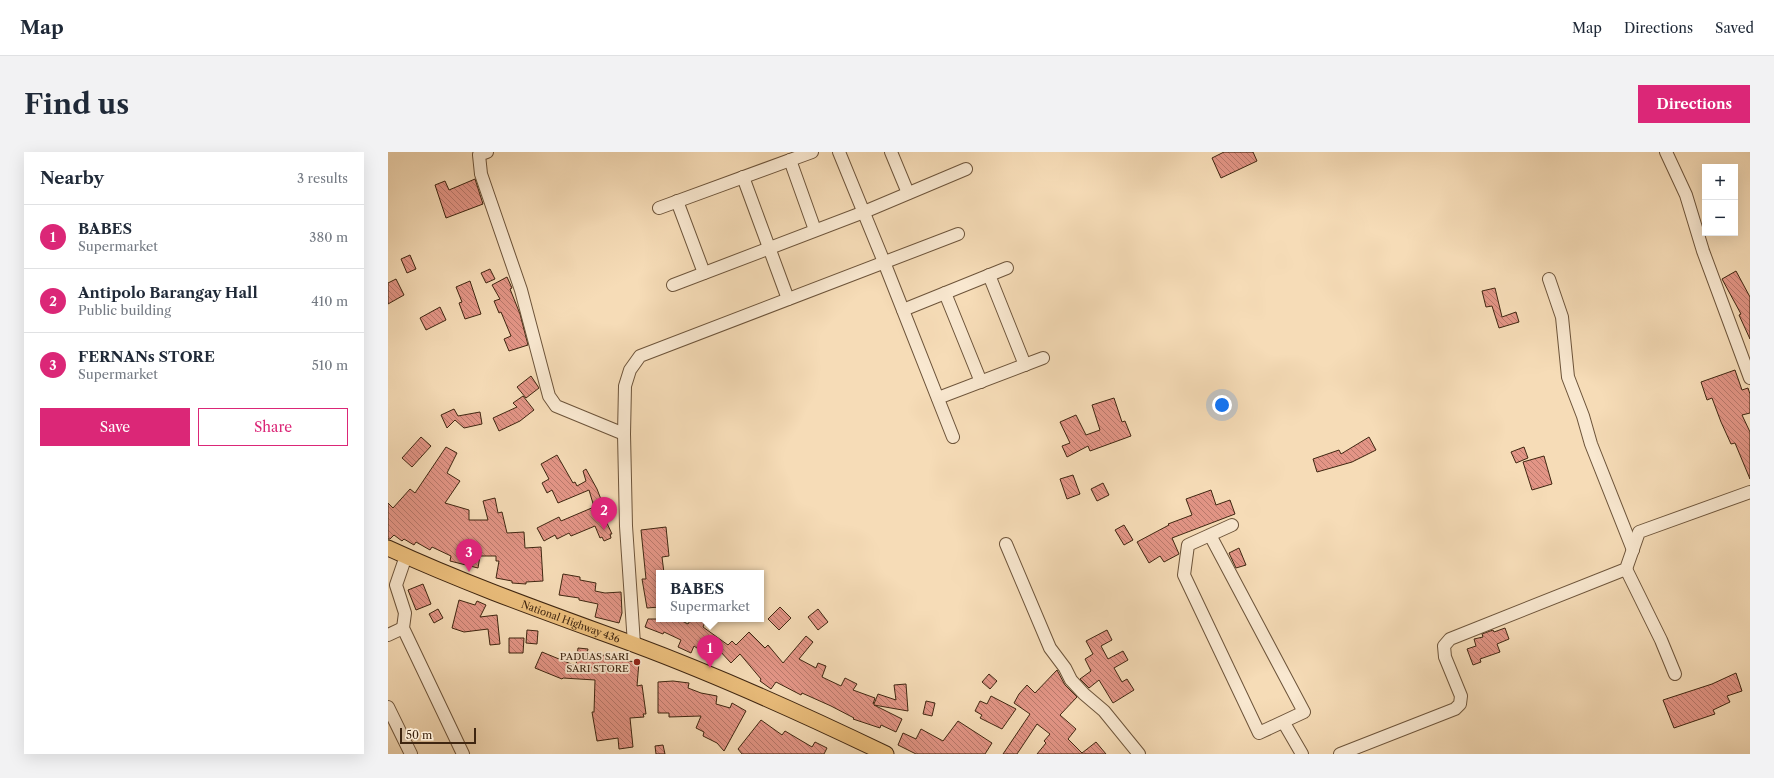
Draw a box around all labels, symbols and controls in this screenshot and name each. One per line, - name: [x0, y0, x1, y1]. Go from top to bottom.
- text: Map: [20, 16, 64, 39]
- text: Map: [1572, 19, 1602, 37]
- text: Directions: [1624, 19, 1693, 37]
- text: Saved: [1715, 19, 1754, 37]
- button: Directions: [1638, 85, 1750, 123]
- text: Find us: [24, 87, 129, 121]
- map controls: [1702, 164, 1738, 236]
- button: +: [1702, 164, 1738, 200]
- text: Nearby: [40, 168, 104, 188]
- text: 3 results: [297, 170, 348, 186]
- button: −: [1702, 200, 1738, 236]
- text: BABES: [78, 219, 132, 238]
- text: 1: [50, 229, 56, 245]
- text: 380 m: [309, 229, 348, 245]
- text: Supermarket: [78, 238, 158, 254]
- text: Antipolo Barangay Hall: [78, 283, 258, 302]
- text: 2: [49, 293, 57, 309]
- text: 410 m: [311, 293, 348, 309]
- text: Public building: [78, 302, 171, 318]
- text: FERNANs STORE: [78, 347, 215, 366]
- text: 3: [49, 357, 57, 373]
- text: 510 m: [312, 357, 348, 373]
- text: Supermarket: [78, 366, 158, 382]
- your location: [1212, 395, 1232, 415]
- button: Save: [40, 408, 190, 446]
- button: Share: [198, 408, 348, 446]
- pin: 2: [591, 497, 617, 530]
- pin: 3: [456, 539, 482, 572]
- popup: [656, 570, 764, 622]
- text: BABES: [670, 579, 724, 598]
- street label: National Highway 436: [520, 597, 622, 645]
- text: Supermarket: [670, 598, 750, 614]
- pin: 1: [697, 635, 723, 668]
- place label: PADUAS SARI SARI STORE: [560, 650, 629, 675]
- marker: PADUAS SARI SARI STORE: [632, 657, 642, 667]
- scale bar: [400, 726, 476, 745]
- text: 50 m: [406, 728, 432, 742]

